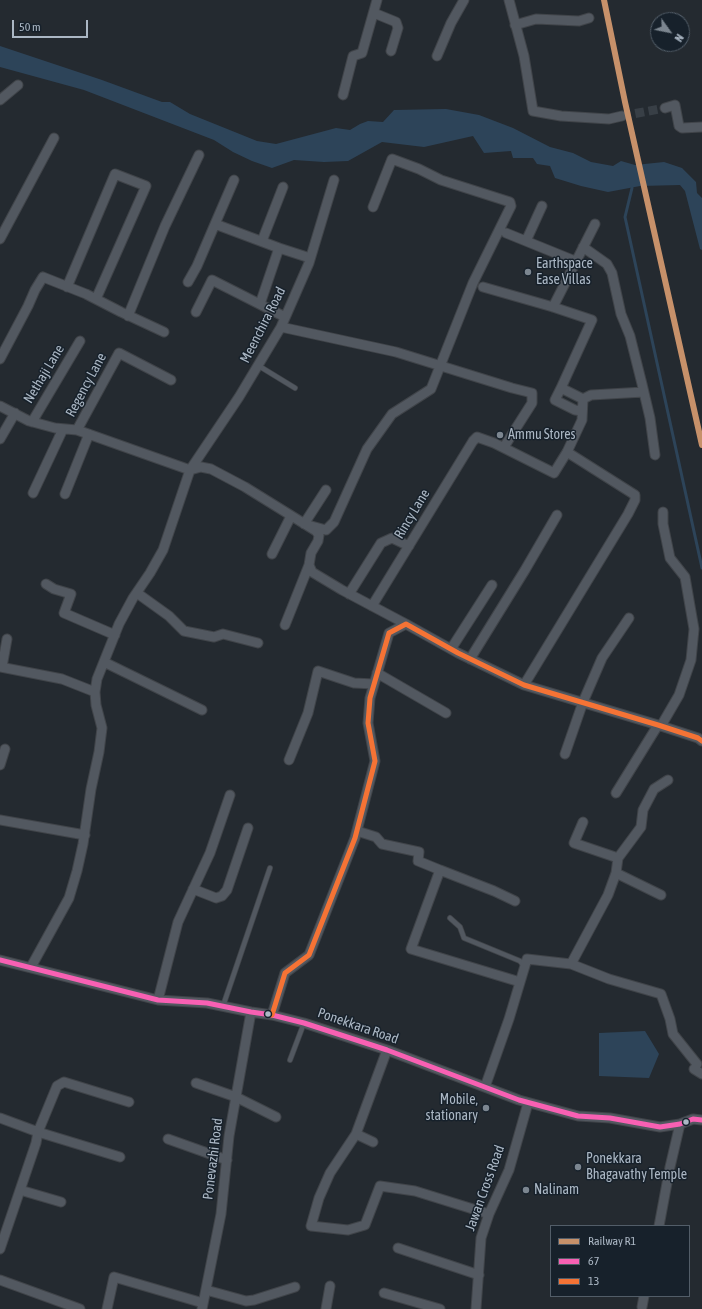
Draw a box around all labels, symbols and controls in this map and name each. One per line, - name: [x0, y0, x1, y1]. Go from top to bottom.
- scale bar: [14, 12, 90, 38]
- north arrow: [650, 12, 690, 52]
- text: 50 m: [19, 20, 41, 34]
- text: N: [672, 32, 686, 44]
- place label: Earthspace Ease Villas: [536, 256, 593, 288]
- marker: Earthspace Ease Villas: [523, 267, 533, 277]
- street label: Meenchira Road: [237, 284, 289, 366]
- street label: Nethaji Lane: [20, 342, 68, 406]
- street label: Regency Lane: [62, 350, 110, 420]
- place label: Ammu Stores: [508, 427, 575, 443]
- marker: Ammu Stores: [495, 430, 505, 440]
- street label: Rincy Lane: [391, 486, 433, 542]
- street label: Ponekkara Road: [315, 1004, 401, 1048]
- unlabelled marker: [263, 1009, 273, 1019]
- place label: Mobile, stationary: [425, 1092, 478, 1124]
- marker: Mobile, stationary: [481, 1103, 491, 1113]
- street label: Ponevazhi Road: [200, 1117, 226, 1201]
- unlabelled marker: [681, 1117, 691, 1127]
- street label: Jawan Cross Road: [462, 1143, 508, 1233]
- place label: Ponekkara Bhagavathy Temple: [586, 1151, 687, 1184]
- marker: Ponekkara Bhagavathy Temple: [573, 1162, 583, 1172]
- place label: Nalinam: [534, 1182, 579, 1198]
- marker: Nalinam: [521, 1185, 531, 1195]
- legend: [550, 1225, 690, 1297]
- text: Railway R1: [588, 1234, 636, 1248]
- text: 67: [588, 1254, 599, 1268]
- text: 13: [588, 1274, 599, 1288]

